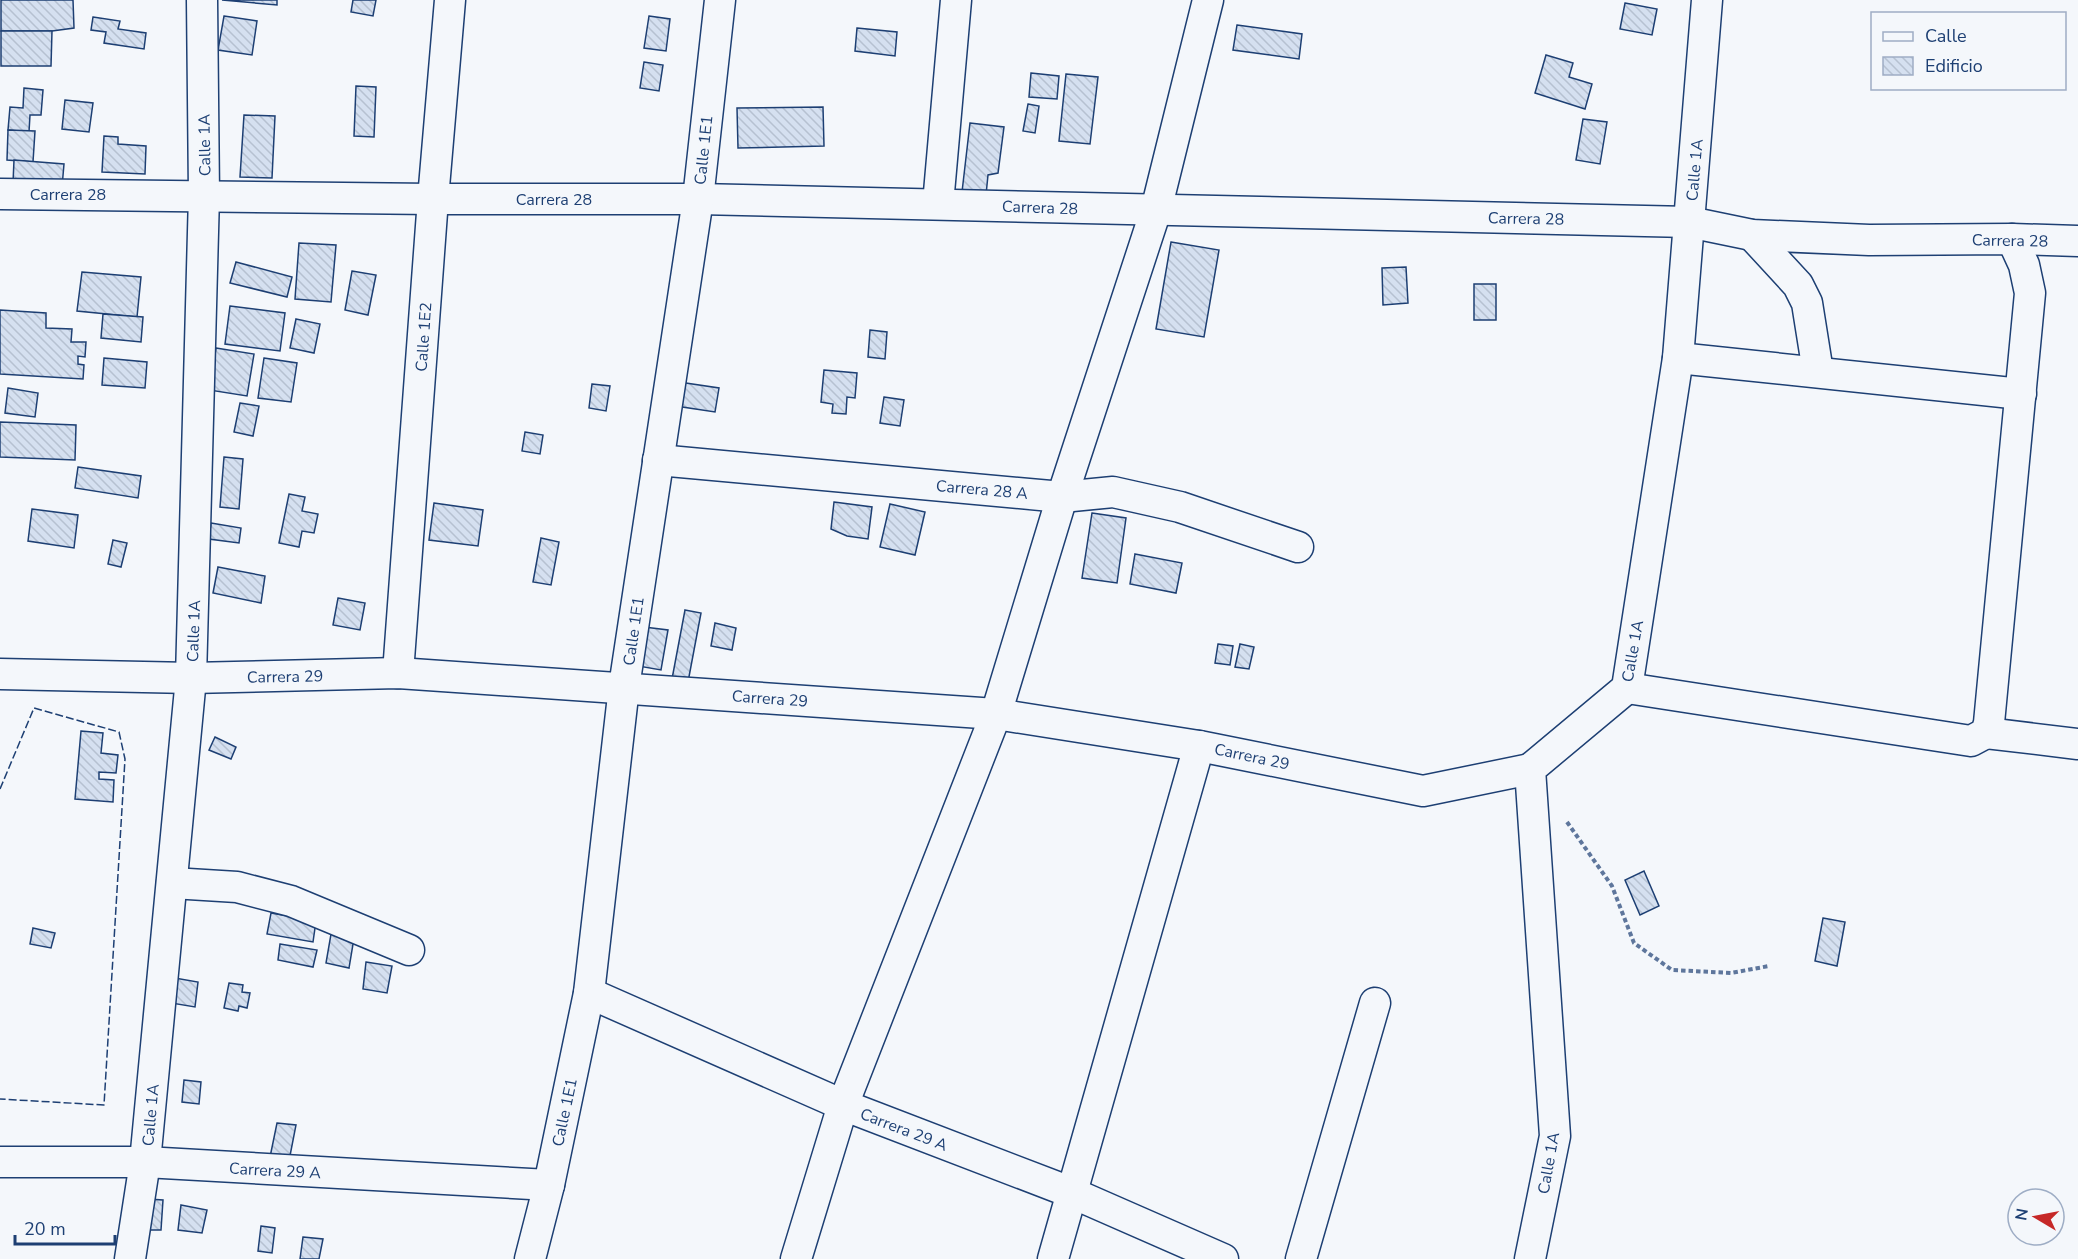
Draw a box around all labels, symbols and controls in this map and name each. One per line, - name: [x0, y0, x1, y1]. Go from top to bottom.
- legend: [1871, 12, 2066, 90]
- text: Calle: [1925, 24, 1967, 48]
- text: Edificio: [1925, 54, 1983, 78]
- street label: Calle 1A: [193, 113, 217, 176]
- street label: Calle 1E1: [689, 114, 719, 186]
- street label: Calle 1A: [1681, 138, 1709, 202]
- street label: Carrera 28: [30, 184, 106, 206]
- street label: Carrera 28: [516, 189, 592, 211]
- street label: Carrera 28: [1001, 196, 1078, 220]
- street label: Carrera 28: [1488, 207, 1564, 231]
- street label: Carrera 28: [1972, 229, 2048, 253]
- street label: Calle 1E2: [411, 302, 437, 373]
- street label: Carrera 28 A: [935, 475, 1029, 505]
- street label: Calle 1E1: [618, 595, 650, 667]
- street label: Calle 1A: [182, 599, 206, 663]
- street label: Calle 1A: [1617, 618, 1649, 684]
- street label: Carrera 29: [247, 665, 323, 689]
- street label: Carrera 29: [731, 685, 809, 713]
- street label: Carrera 29: [1212, 738, 1291, 776]
- street label: Calle 1E1: [547, 1076, 583, 1149]
- street label: Calle 1A: [137, 1083, 165, 1147]
- street label: Carrera 29 A: [857, 1103, 951, 1157]
- street label: Calle 1A: [1533, 1130, 1565, 1196]
- street label: Carrera 29 A: [228, 1158, 322, 1184]
- north arrow: [2006, 1187, 2066, 1247]
- text: N: [2010, 1207, 2034, 1222]
- scale bar: [15, 1208, 116, 1246]
- text: 20 m: [24, 1217, 66, 1241]

